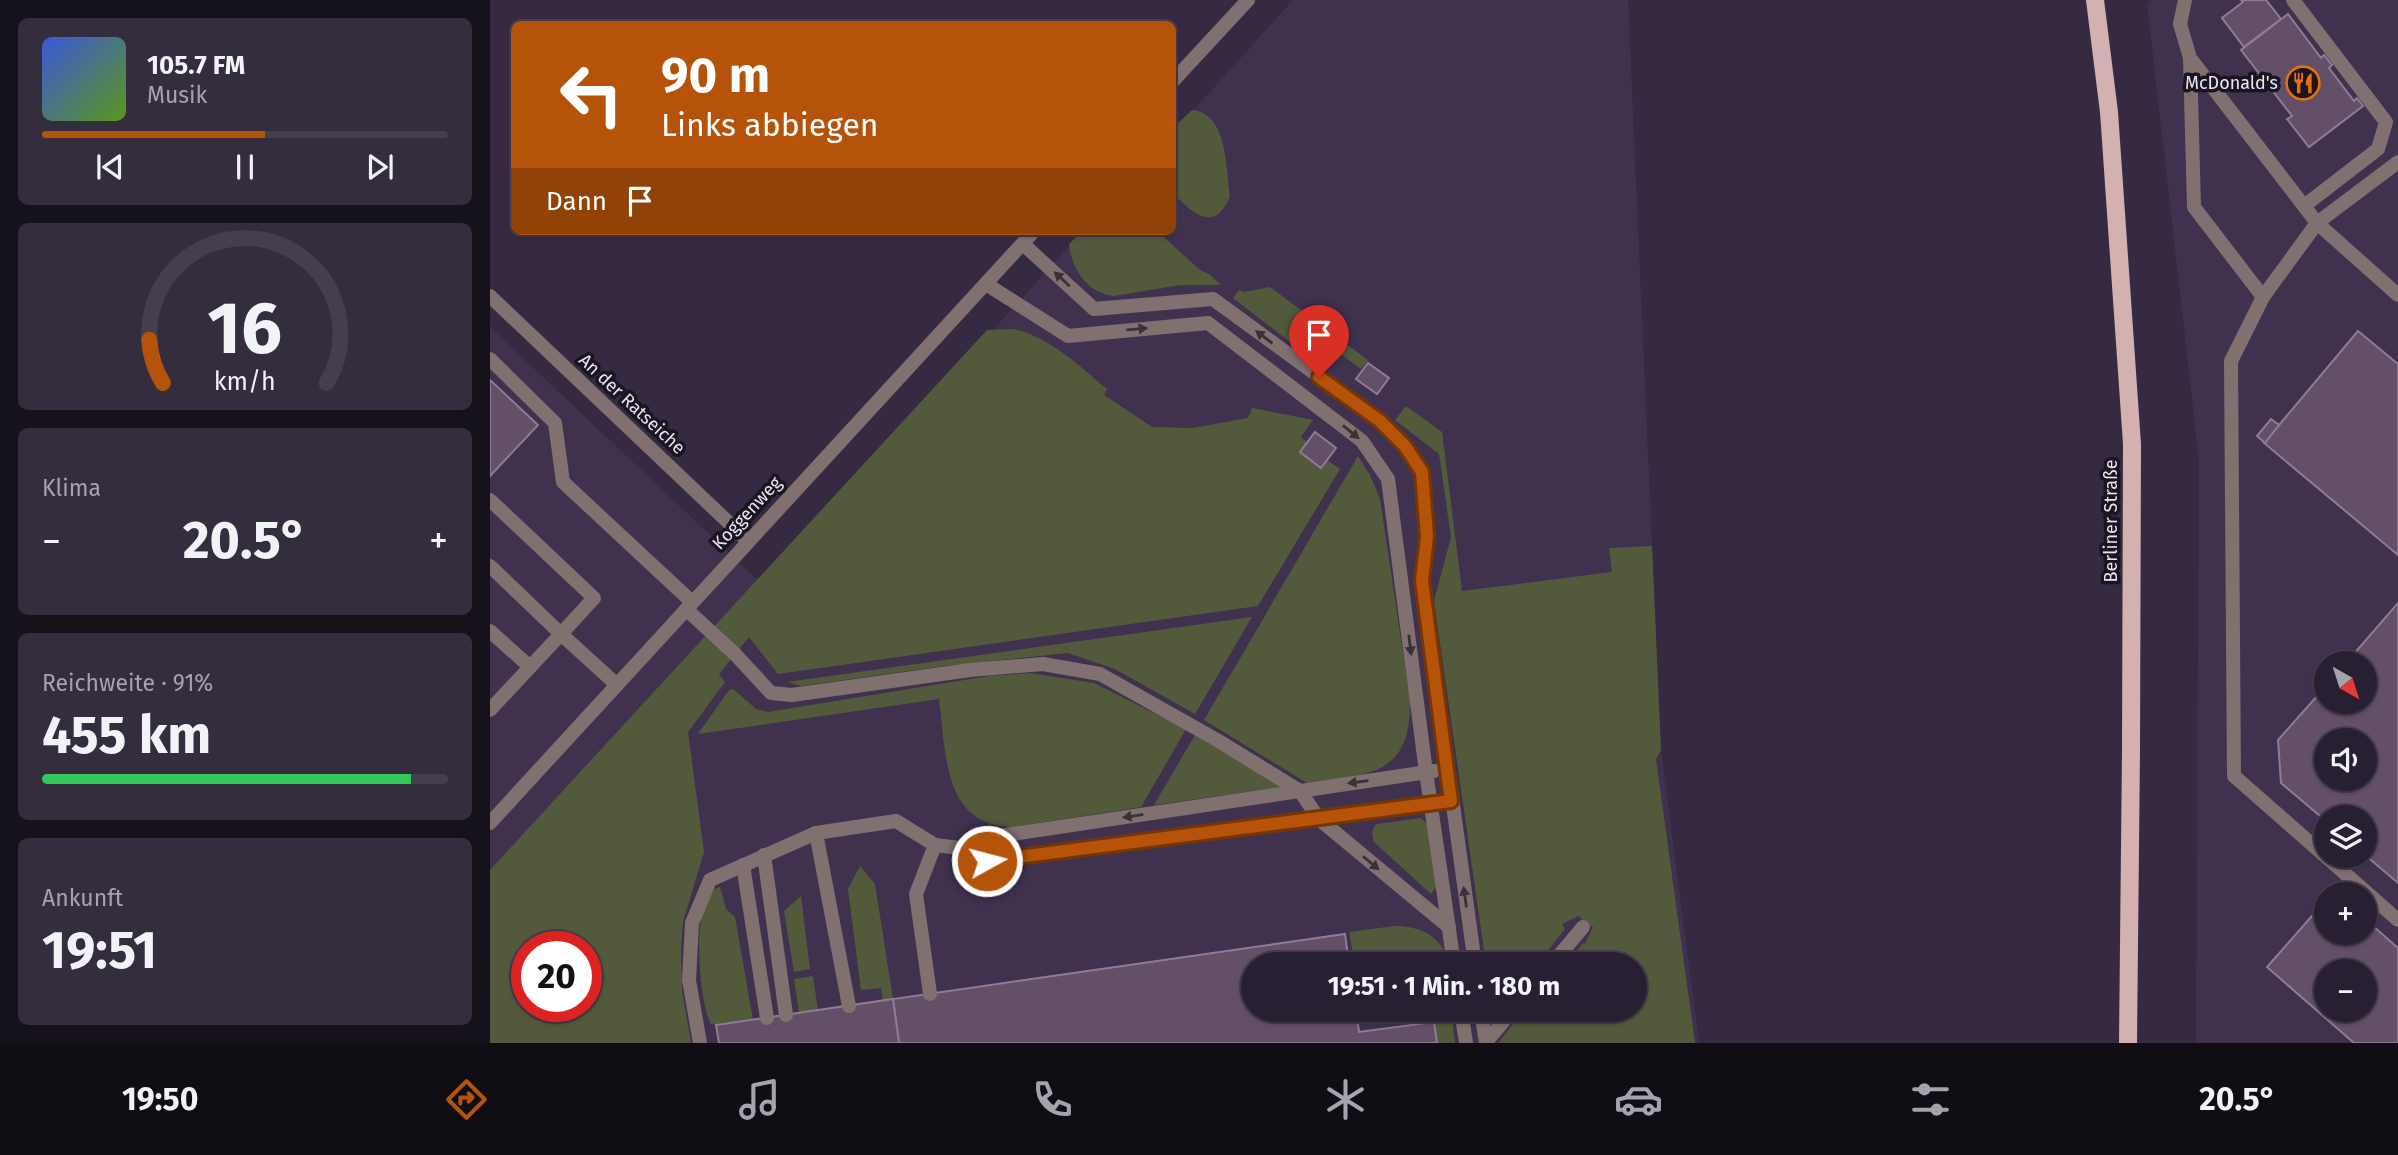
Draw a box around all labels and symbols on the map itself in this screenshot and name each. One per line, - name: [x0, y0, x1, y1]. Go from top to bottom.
- restaurant icon: McDonald's: [2284, 64, 2322, 102]
- place label: McDonald's: [2185, 72, 2278, 94]
- one-way arrow: [1053, 271, 1071, 287]
- pin: [1289, 305, 1349, 377]
- one-way arrow: [1126, 323, 1148, 334]
- one-way arrow: [1255, 330, 1274, 344]
- street label: An der Ratseiche: [574, 349, 690, 459]
- one-way arrow: [1342, 425, 1360, 440]
- street label: Berliner Straße: [2100, 459, 2122, 583]
- street label: Koggenweg: [708, 471, 787, 554]
- one-way arrow: [1405, 634, 1416, 656]
- north arrow: [2314, 651, 2376, 714]
- one-way arrow: [1347, 777, 1369, 788]
- one-way arrow: [1122, 811, 1144, 822]
- position arrow: [950, 824, 1024, 898]
- one-way arrow: [1363, 855, 1380, 870]
- one-way arrow: [1459, 886, 1470, 908]
- speed limit sign: 20: [511, 931, 602, 1022]

